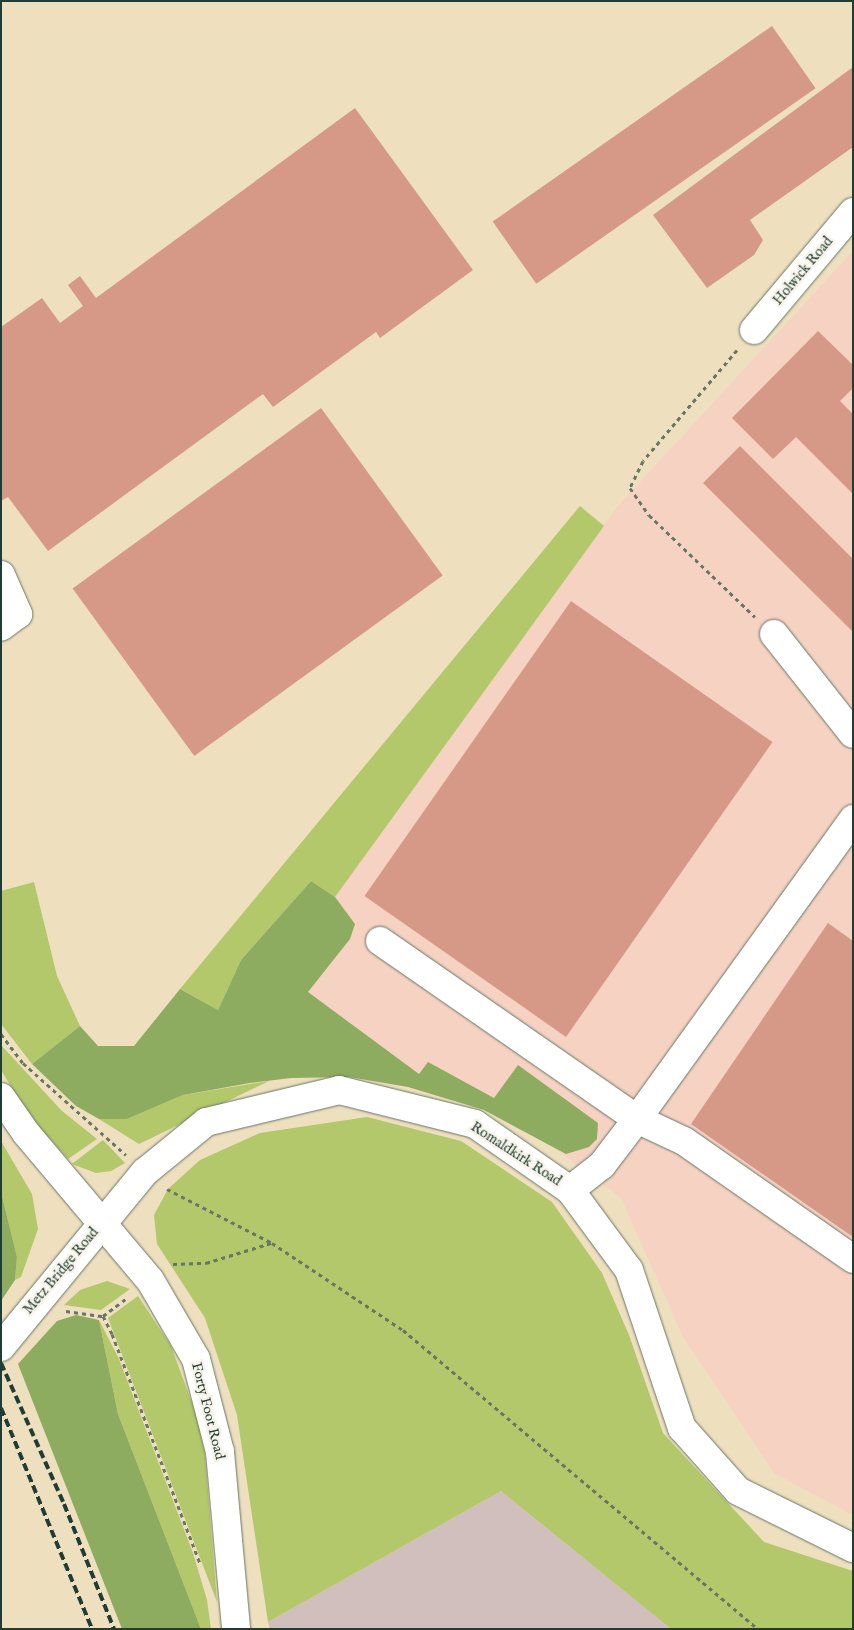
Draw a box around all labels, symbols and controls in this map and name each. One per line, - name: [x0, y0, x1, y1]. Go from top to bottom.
- street label: Holwick Road: [770, 233, 836, 309]
- street label: Romaldkirk Road: [467, 1118, 565, 1190]
- street label: Metz Bridge Road: [20, 1224, 102, 1318]
- street label: Forty Foot Road: [188, 1361, 228, 1461]

